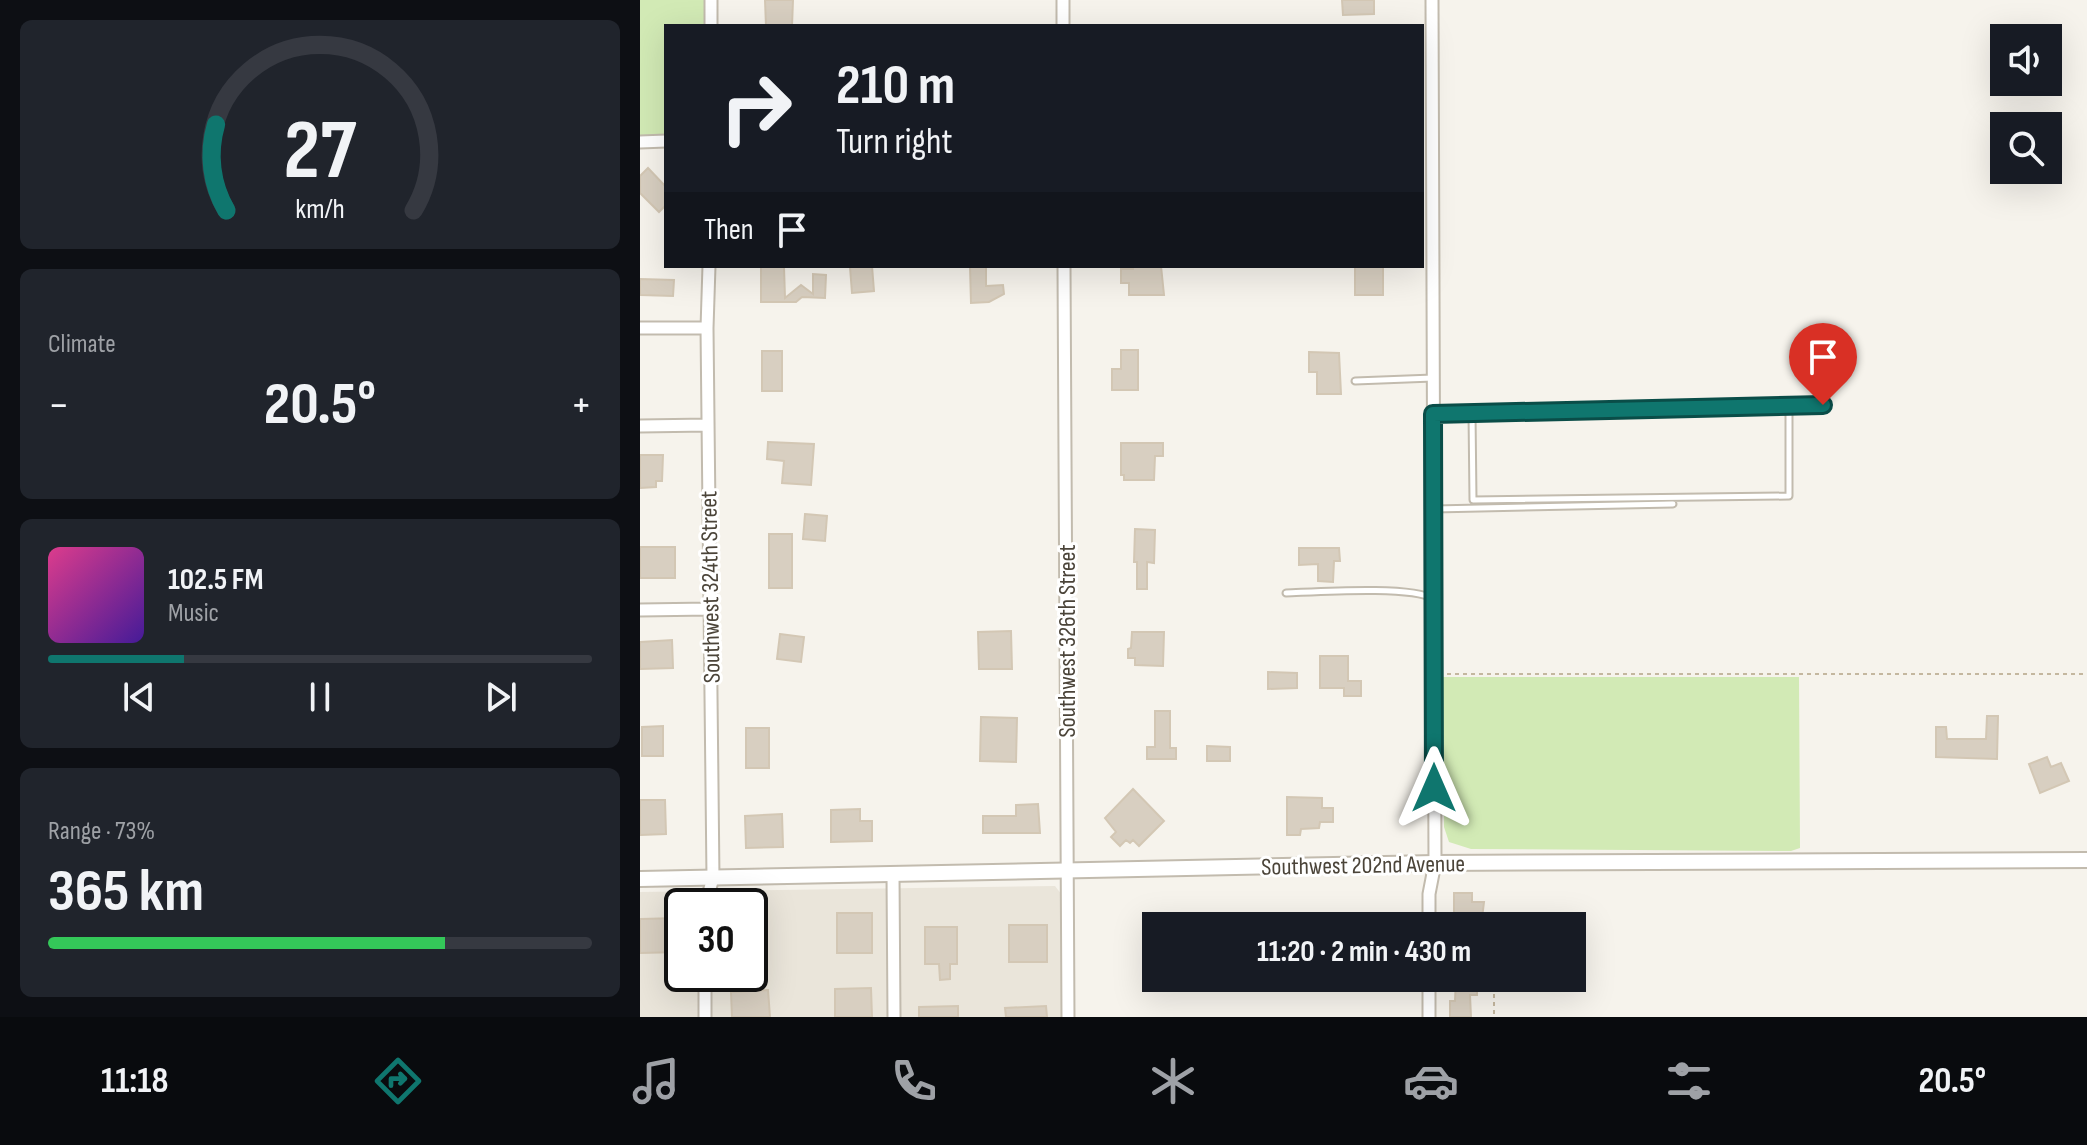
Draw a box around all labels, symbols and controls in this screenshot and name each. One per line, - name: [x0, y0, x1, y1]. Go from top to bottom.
- map controls: [1990, 24, 2062, 184]
- button: sound: [1990, 24, 2062, 96]
- text: 210 m: [836, 53, 955, 120]
- icon: right: [704, 56, 808, 160]
- text: 27: [284, 101, 357, 201]
- button: search: [1990, 112, 2062, 184]
- text: Turn right: [836, 121, 953, 164]
- text: km/h: [295, 192, 345, 227]
- icon: arrive: [770, 208, 814, 252]
- text: Then: [704, 212, 754, 248]
- pin: [1789, 323, 1857, 405]
- text: Climate: [48, 329, 116, 360]
- icon: arrive: [1801, 335, 1845, 379]
- text: 20.5°: [264, 369, 376, 441]
- text: −: [48, 379, 70, 432]
- text: +: [570, 379, 592, 432]
- street label: Southwest 324th Street: [694, 490, 727, 683]
- street label: Southwest 326th Street: [1053, 544, 1082, 738]
- text: 102.5 FM: [168, 562, 263, 598]
- text: Music: [168, 598, 219, 629]
- icon: previous: [117, 675, 161, 719]
- icon: pause: [298, 675, 342, 719]
- icon: next: [479, 675, 523, 719]
- position arrow: [1392, 746, 1476, 830]
- text: Range · 73%: [48, 816, 155, 847]
- street label: Southwest 202nd Avenue: [1261, 849, 1465, 882]
- text: 365 km: [48, 856, 204, 928]
- speed limit sign: 30: [664, 888, 768, 992]
- text: 11:20 · 2 min · 430 m: [1257, 934, 1471, 970]
- icon: directions: [370, 1053, 426, 1109]
- icon: music: [628, 1053, 684, 1109]
- icon: phone: [886, 1053, 942, 1109]
- icon: climate: [1145, 1053, 1201, 1109]
- icon: car: [1403, 1053, 1459, 1109]
- icon: filters: [1661, 1053, 1717, 1109]
- text: 11:18: [101, 1060, 168, 1103]
- text: 20.5°: [1919, 1060, 1986, 1103]

